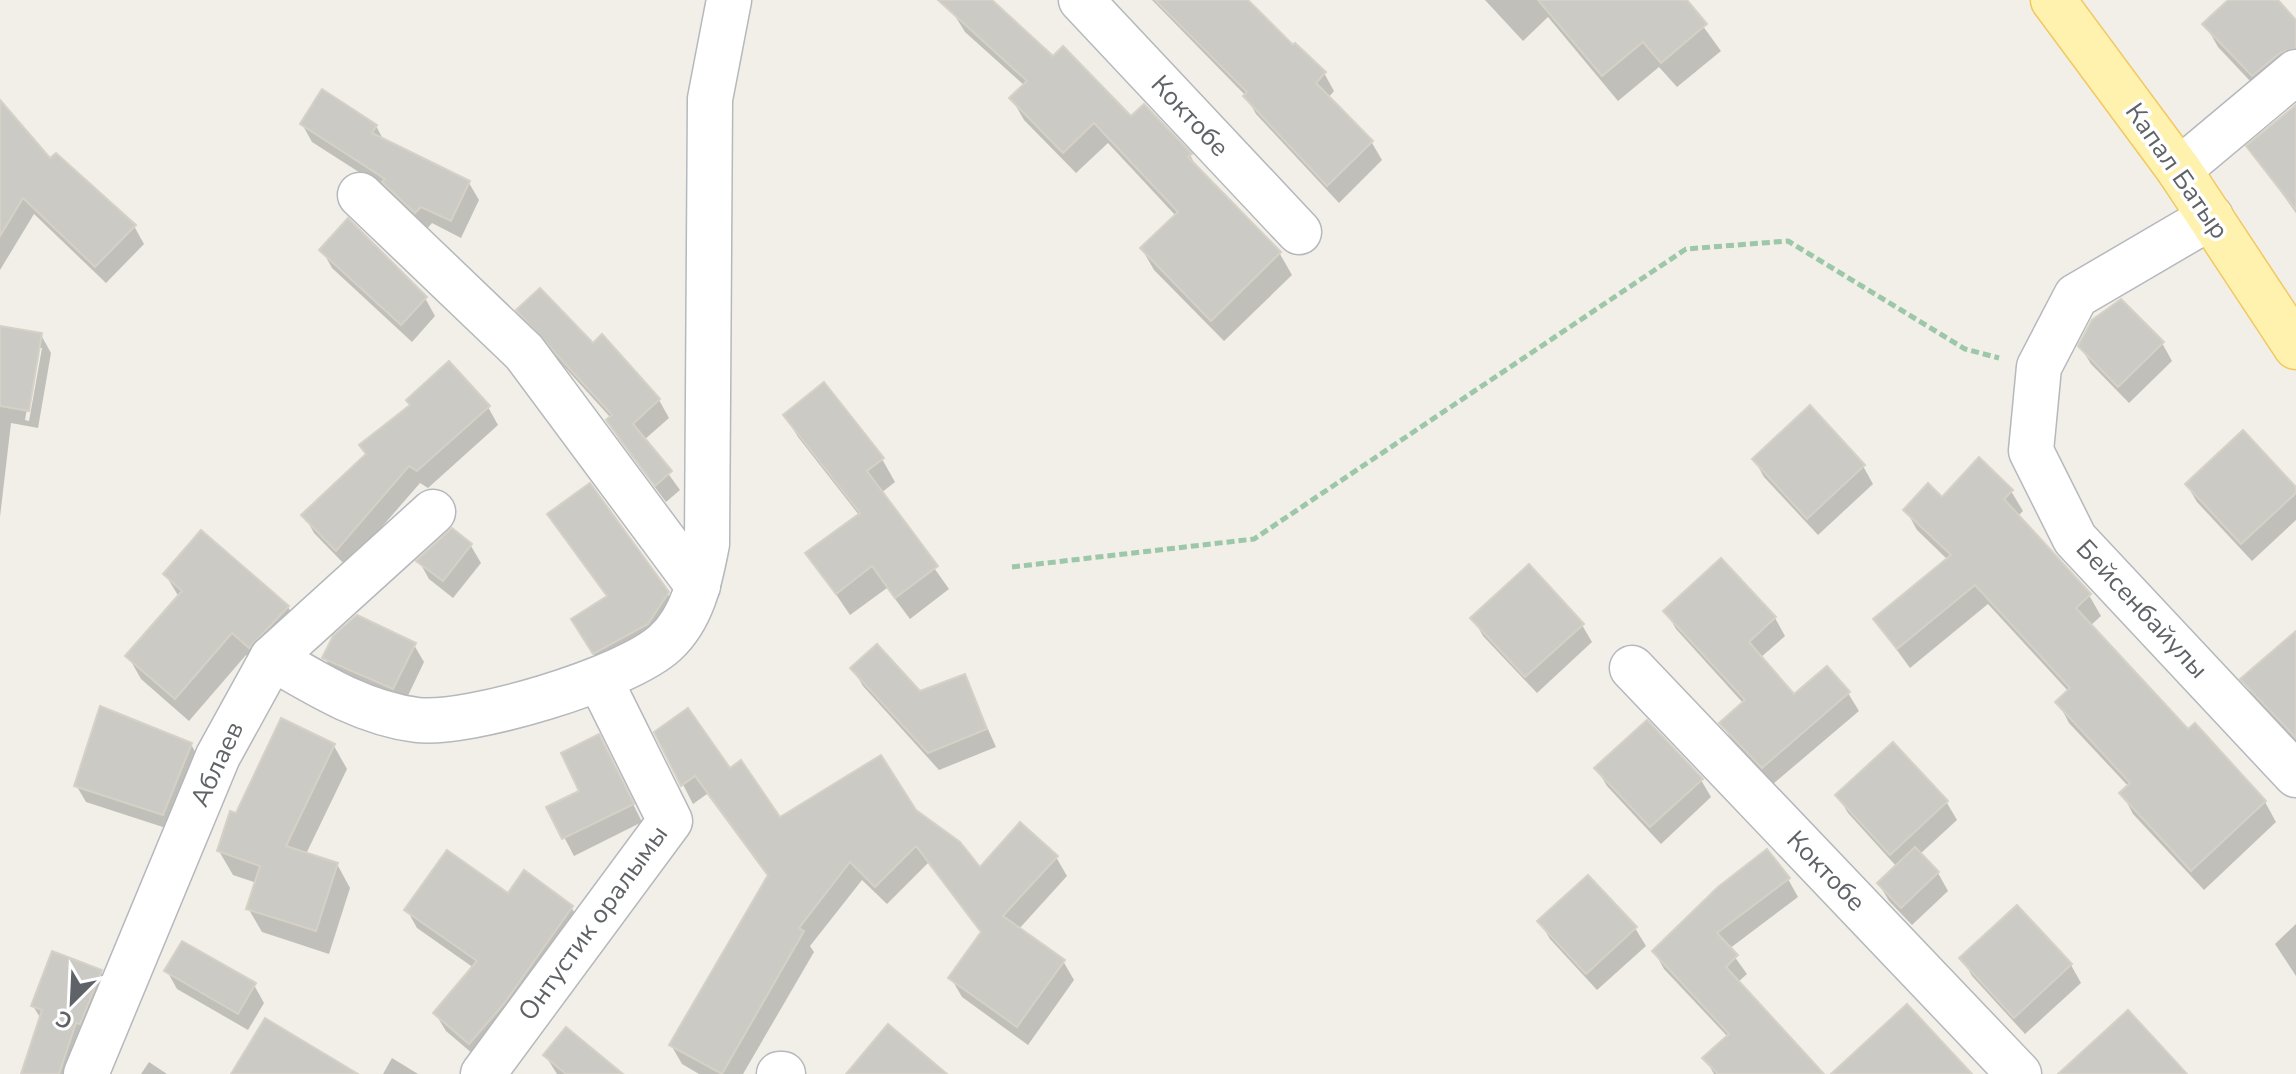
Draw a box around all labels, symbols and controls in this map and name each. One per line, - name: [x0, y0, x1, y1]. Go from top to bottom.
- street label: Коктобе: [1143, 68, 1237, 164]
- street label: Капал Батыр: [2117, 96, 2237, 246]
- street label: Бейсенбайулы: [2068, 532, 2216, 686]
- street label: Аблаев: [182, 716, 252, 812]
- street label: Онтустик оралымы: [510, 818, 676, 1028]
- street label: Коктобе: [1779, 823, 1873, 919]
- north arrow: [32, 962, 112, 1042]
- text: С: [51, 1003, 77, 1036]

